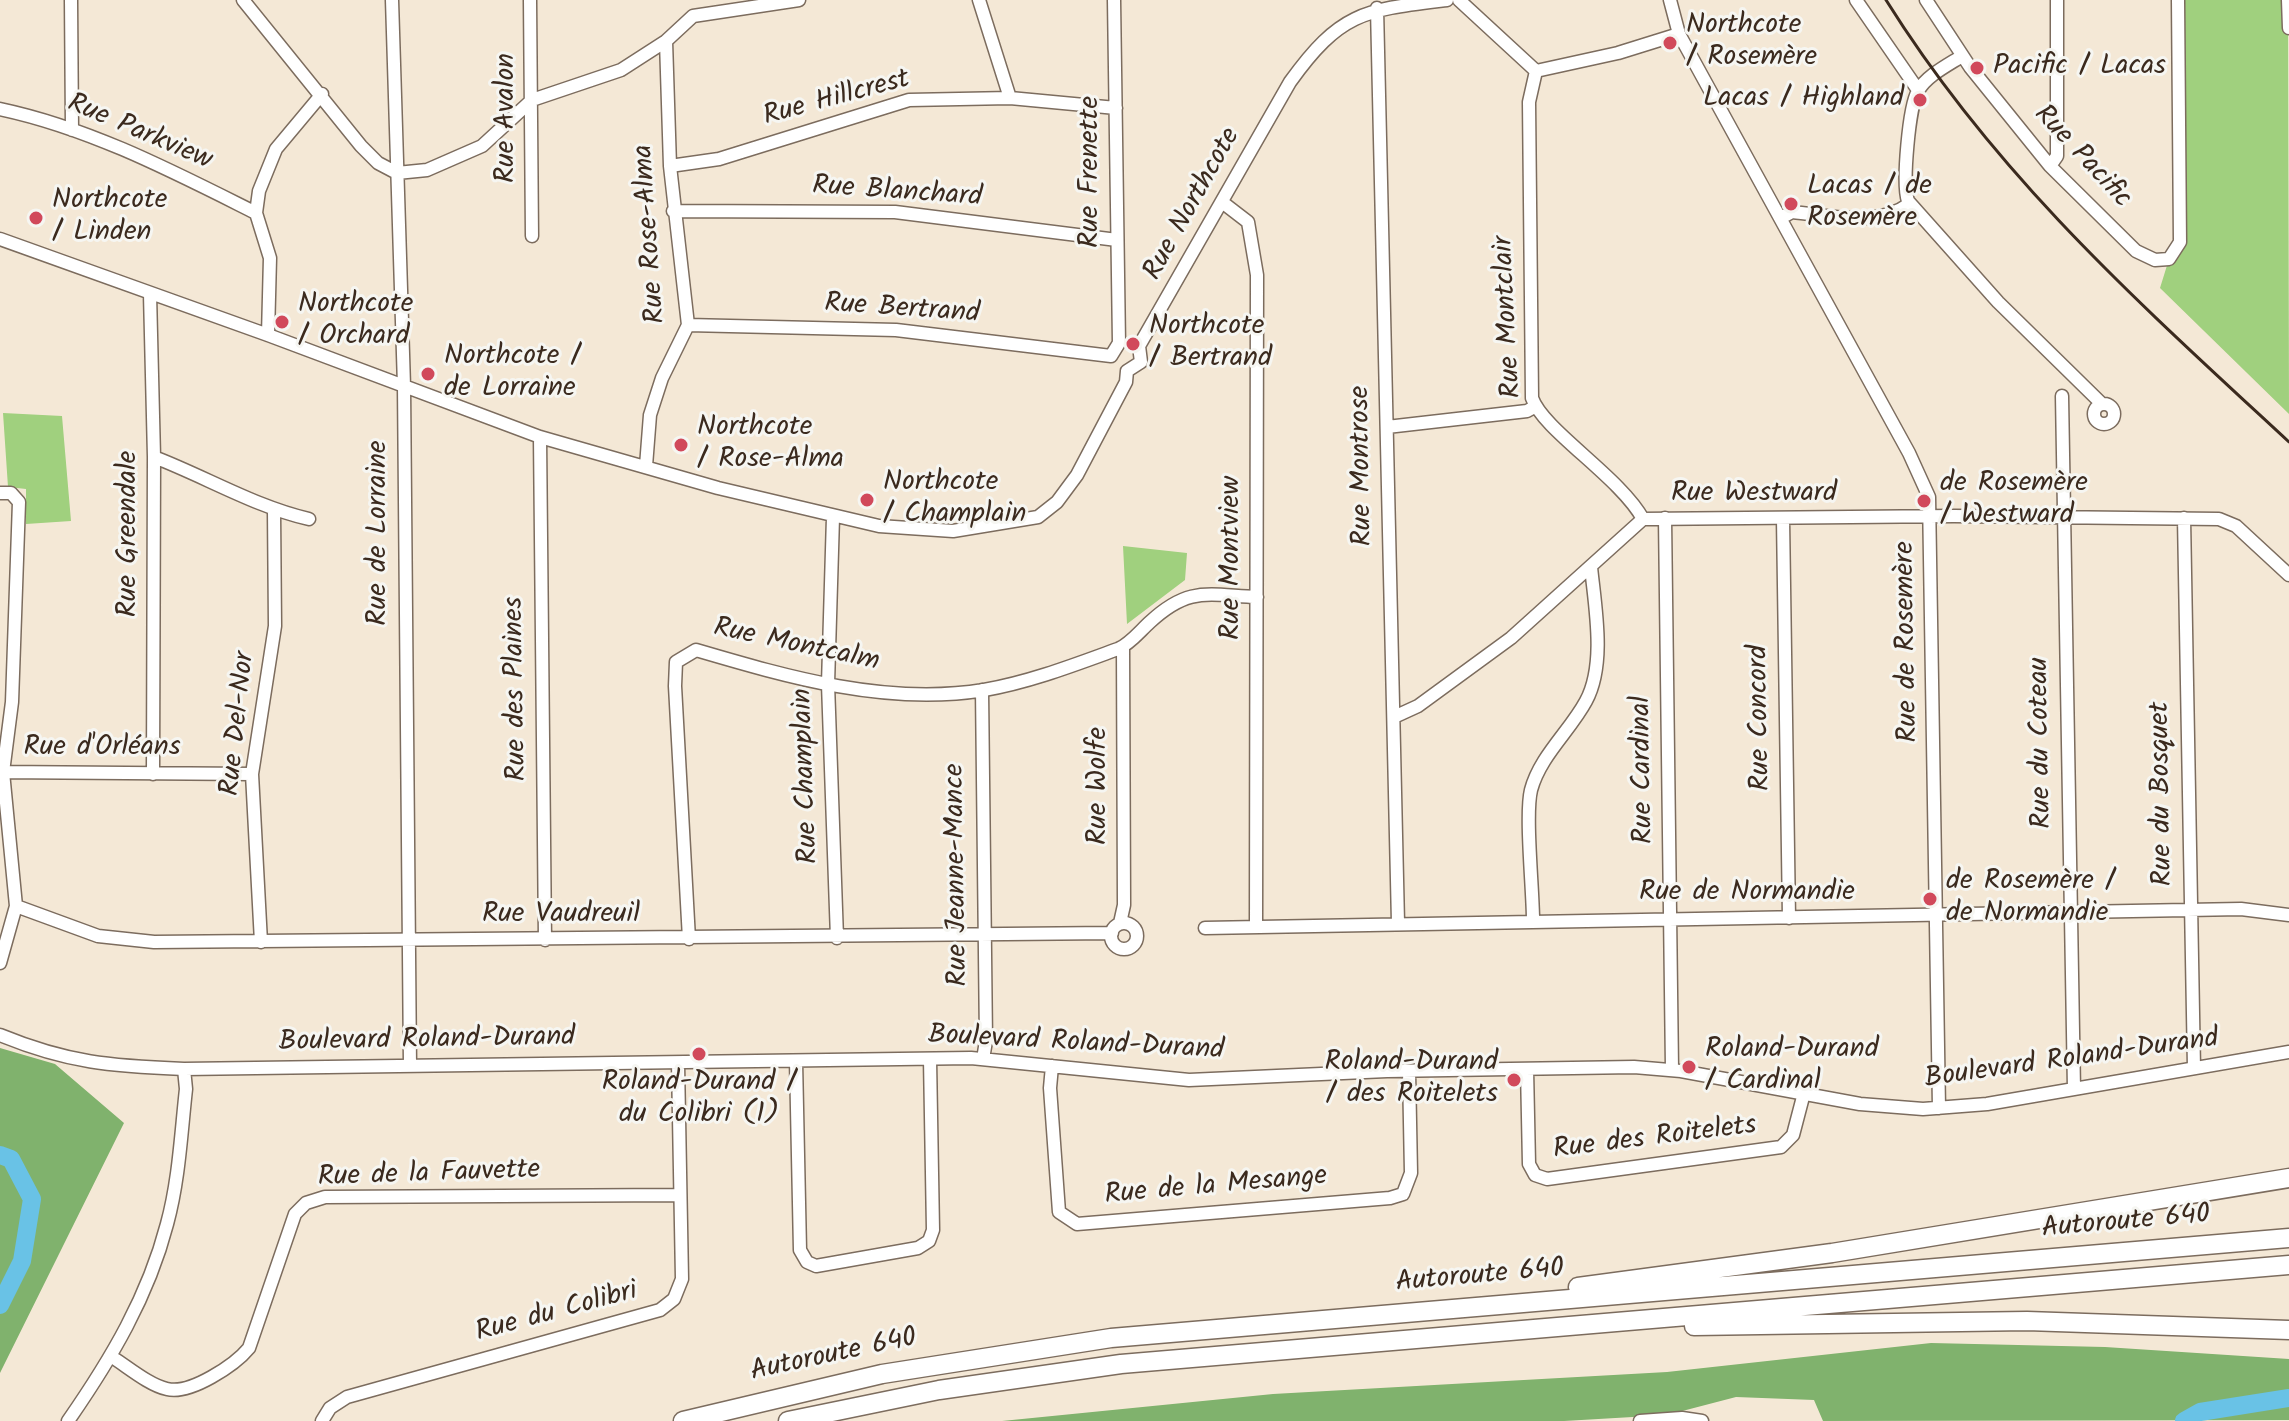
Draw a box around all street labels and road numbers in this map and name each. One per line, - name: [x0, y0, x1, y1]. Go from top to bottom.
- street label: Rue Avalon: [491, 53, 525, 183]
- street label: Rue Hillcrest: [760, 64, 914, 136]
- street label: Rue Parkview: [61, 88, 217, 180]
- street label: Rue Frenette: [1075, 96, 1109, 248]
- street label: Rue Pacific: [2025, 100, 2137, 216]
- street label: Rue Northcote: [1138, 123, 1250, 287]
- street label: Rue Rose-Alma: [629, 143, 675, 325]
- street label: Rue Blanchard: [811, 171, 983, 217]
- street label: Rue Montclair: [1489, 235, 1531, 399]
- street label: Rue Bertrand: [823, 289, 981, 333]
- street label: Rue Montrose: [1346, 385, 1382, 547]
- street label: Rue de Lorraine: [363, 440, 397, 626]
- street label: Rue Greendale: [113, 451, 147, 617]
- street label: Rue Montview: [1216, 476, 1250, 640]
- street label: Rue Westward: [1671, 478, 1837, 512]
- street label: Rue de Rosemère: [1890, 541, 1928, 743]
- street label: Rue des Plaines: [500, 596, 536, 782]
- street label: Rue Montcalm: [710, 613, 882, 681]
- street label: Rue Concord: [1744, 645, 1780, 791]
- street label: Rue Del-Nor: [216, 650, 264, 798]
- street label: Rue du Coteau: [2025, 657, 2061, 829]
- street label: Rue Champlain: [788, 688, 828, 864]
- street label: Rue Cardinal: [1627, 696, 1663, 844]
- street label: Rue du Bosquet: [2146, 701, 2182, 887]
- street label: Rue Wolfe: [1083, 727, 1117, 845]
- street label: Rue d'Orléans: [23, 732, 181, 766]
- street label: Rue Jeanne-Mance: [940, 763, 978, 987]
- street label: Rue de Normandie: [1639, 877, 1855, 911]
- street label: Rue Vaudreuil: [482, 899, 640, 933]
- street label: Boulevard Roland-Durand: [927, 1020, 1225, 1070]
- street label: Boulevard Roland-Durand: [278, 1023, 576, 1061]
- street label: Boulevard Roland-Durand: [1923, 1024, 2221, 1098]
- street label: Rue des Roitelets: [1551, 1111, 1759, 1169]
- street label: Rue de la Fauvette: [317, 1155, 541, 1197]
- street label: Rue de la Mesange: [1103, 1162, 1329, 1214]
- street label: Autoroute 640: [2040, 1200, 2212, 1248]
- street label: Autoroute 640: [1394, 1254, 1566, 1302]
- street label: Rue du Colibri: [473, 1276, 641, 1352]
- street label: Autoroute 640: [748, 1323, 920, 1391]

